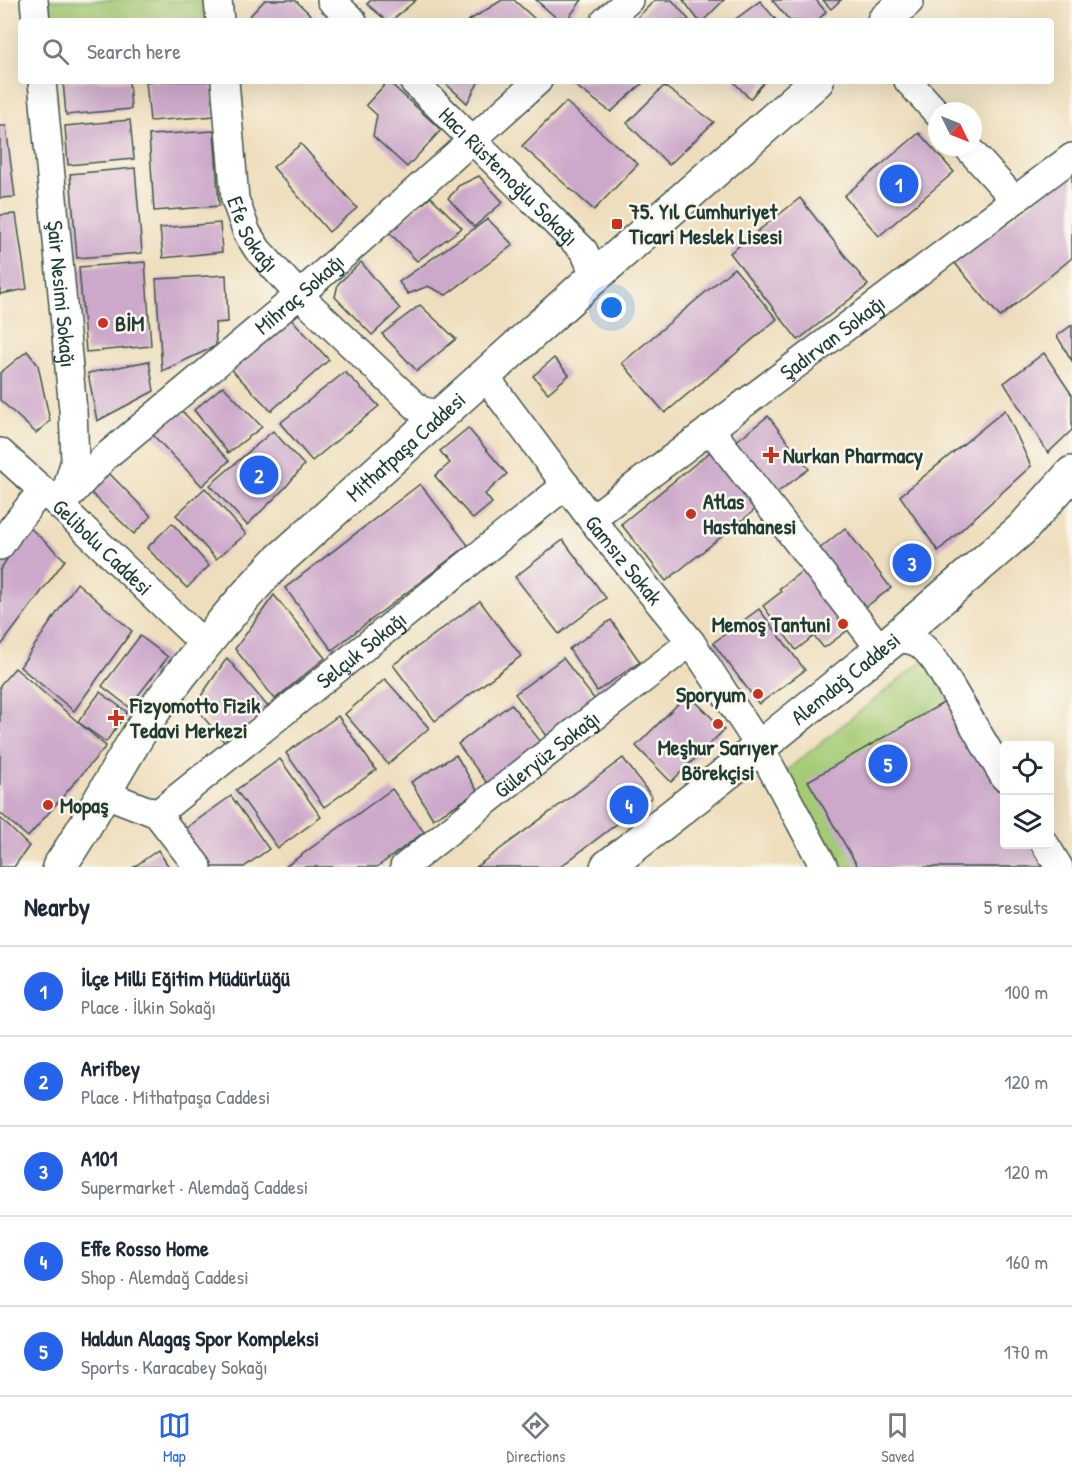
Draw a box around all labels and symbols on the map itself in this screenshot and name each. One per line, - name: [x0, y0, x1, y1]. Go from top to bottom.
- street label: Hacı Rüstemoğlu Sokağı: [432, 100, 585, 252]
- north arrow: [928, 102, 982, 156]
- pin: 1: [880, 162, 918, 207]
- street label: Efe Sokağı: [220, 192, 286, 278]
- place label: 75. Yıl Cumhuriyet Ticari Meslek Lisesi: [628, 196, 783, 251]
- marker: 75. Yıl Cumhuriyet Ticari Meslek Lisesi: [610, 217, 624, 231]
- street label: Şair Nesimi Sokağı: [40, 219, 84, 369]
- street label: Mihraç Sokağı: [248, 247, 350, 341]
- street label: Şadırvan Sokağı: [773, 288, 891, 387]
- your location: [597, 293, 626, 322]
- place label: BİM: [115, 308, 144, 338]
- marker: BİM: [96, 316, 110, 330]
- street label: Mithatpaşa Caddesi: [339, 385, 472, 508]
- place label: Nurkan Pharmacy: [783, 440, 924, 471]
- marker: Nurkan Pharmacy: [764, 448, 778, 462]
- pin: 2: [240, 452, 278, 498]
- place label: Atlas Hastahanesi: [703, 486, 797, 541]
- street label: Gelibolu Caddesi: [46, 492, 159, 602]
- marker: Atlas Hastahanesi: [684, 507, 698, 521]
- street label: Gamsız Sokak: [578, 508, 670, 611]
- pin: 3: [892, 540, 932, 586]
- street label: Selçuk Sokağı: [310, 604, 413, 695]
- place label: Memoş Tantuni: [712, 609, 831, 639]
- marker: Memoş Tantuni: [836, 617, 850, 631]
- street label: Alemdağ Caddesi: [784, 625, 907, 731]
- place label: Sporyum: [676, 679, 746, 710]
- marker: Sporyum: [751, 687, 765, 701]
- place label: Fizyomotto Fizik Tedavi Merkezi: [129, 690, 261, 745]
- street label: Güleryüz Sokağı: [488, 703, 606, 805]
- marker: Fizyomotto Fizik Tedavi Merkezi: [107, 709, 125, 727]
- marker: Meşhur Sarıyer Börekçisi: [711, 717, 725, 731]
- place label: Meşhur Sarıyer Börekçisi: [658, 732, 779, 787]
- pin: 5: [868, 742, 908, 786]
- pin: 4: [610, 782, 648, 828]
- place label: Mopaş: [60, 790, 109, 821]
- marker: Mopaş: [41, 798, 55, 812]

